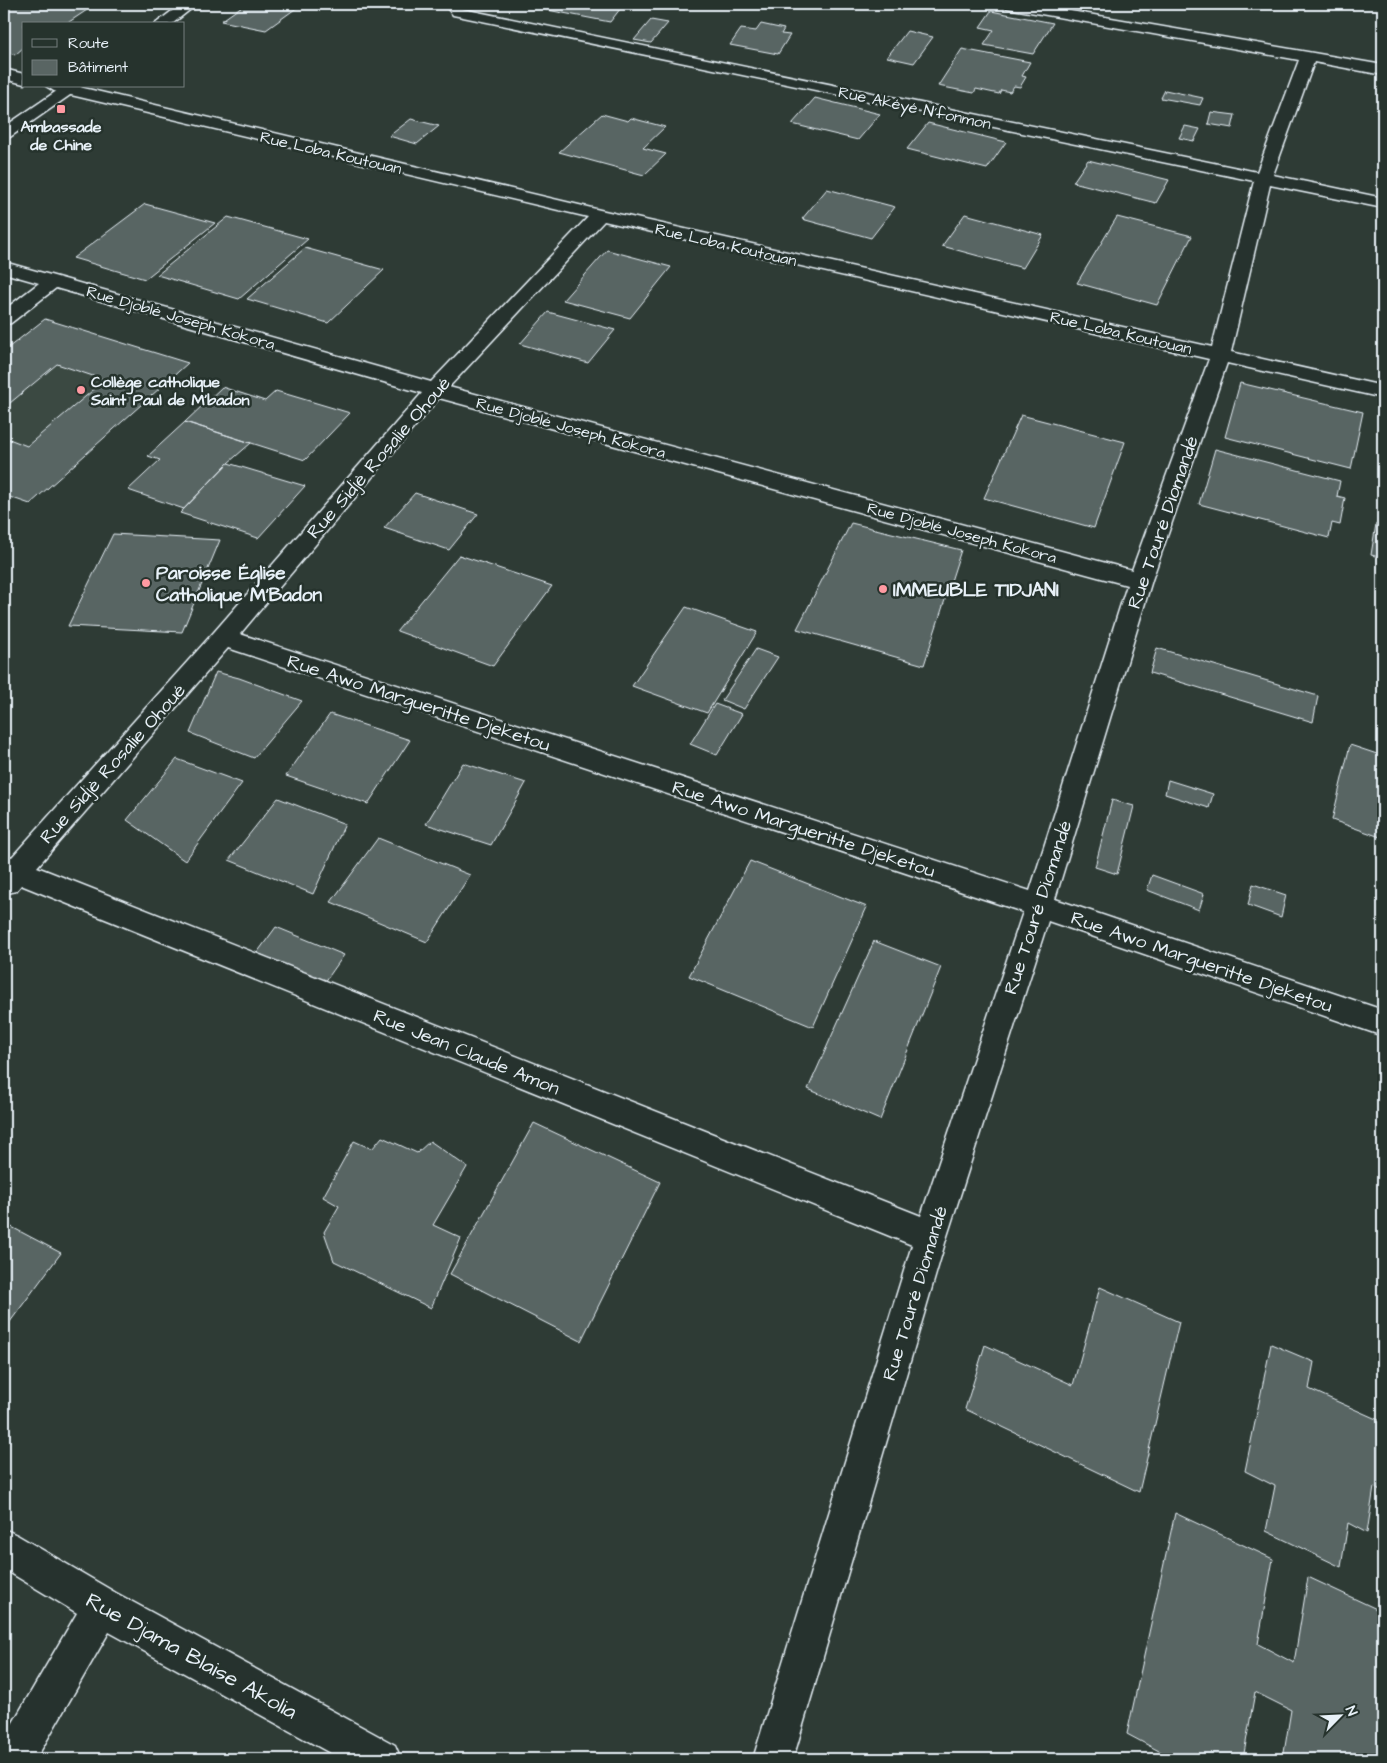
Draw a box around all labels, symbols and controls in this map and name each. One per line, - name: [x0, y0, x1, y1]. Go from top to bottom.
- legend: [22, 22, 185, 88]
- text: Route: [68, 33, 109, 54]
- text: Bâtiment: [68, 57, 128, 78]
- street label: Rue Akéyé N'fonmon: [836, 81, 993, 136]
- marker: Ambassade de Chine: [55, 103, 67, 115]
- place label: Ambassade de Chine: [21, 116, 102, 156]
- street label: Rue Loba Koutouan: [258, 126, 404, 180]
- street label: Rue Loba Koutouan: [653, 218, 799, 272]
- street label: Rue Djoblé Joseph Kokora: [84, 280, 278, 355]
- street label: Rue Loba Koutouan: [1048, 306, 1194, 360]
- place label: Collège catholique Saint Paul de M'badon: [90, 371, 250, 411]
- street label: Rue Sidjè Rosalie Ohoué: [301, 371, 457, 545]
- marker: Collège catholique Saint Paul de M'badon: [75, 384, 87, 396]
- street label: Rue Djoblé Joseph Kokora: [474, 392, 668, 464]
- street label: Rue Touré Diomandé: [1121, 432, 1206, 613]
- street label: Rue Djoblé Joseph Kokora: [865, 497, 1059, 569]
- place label: Paroisse Église Catholique M’Badon: [156, 560, 322, 609]
- marker: Paroisse Église Catholique M’Badon: [140, 577, 152, 589]
- place label: IMMEUBLE TIDJANI: [893, 577, 1059, 604]
- marker: IMMEUBLE TIDJANI: [877, 583, 889, 595]
- street label: Rue Awo Margueritte Djeketou: [283, 648, 554, 760]
- street label: Rue Sidjè Rosalie Ohoué: [34, 678, 192, 850]
- street label: Rue Awo Margueritte Djeketou: [668, 774, 939, 886]
- street label: Rue Touré Diomandé: [998, 817, 1079, 998]
- street label: Rue Awo Margueritte Djeketou: [1067, 905, 1336, 1021]
- street label: Rue Jean Claude Amon: [369, 1003, 564, 1102]
- street label: Rue Touré Diomandé: [876, 1203, 955, 1384]
- street label: Rue Djama Blaise Akolia: [80, 1585, 303, 1727]
- north arrow: [1314, 1690, 1364, 1740]
- text: N: [1340, 1703, 1362, 1719]

